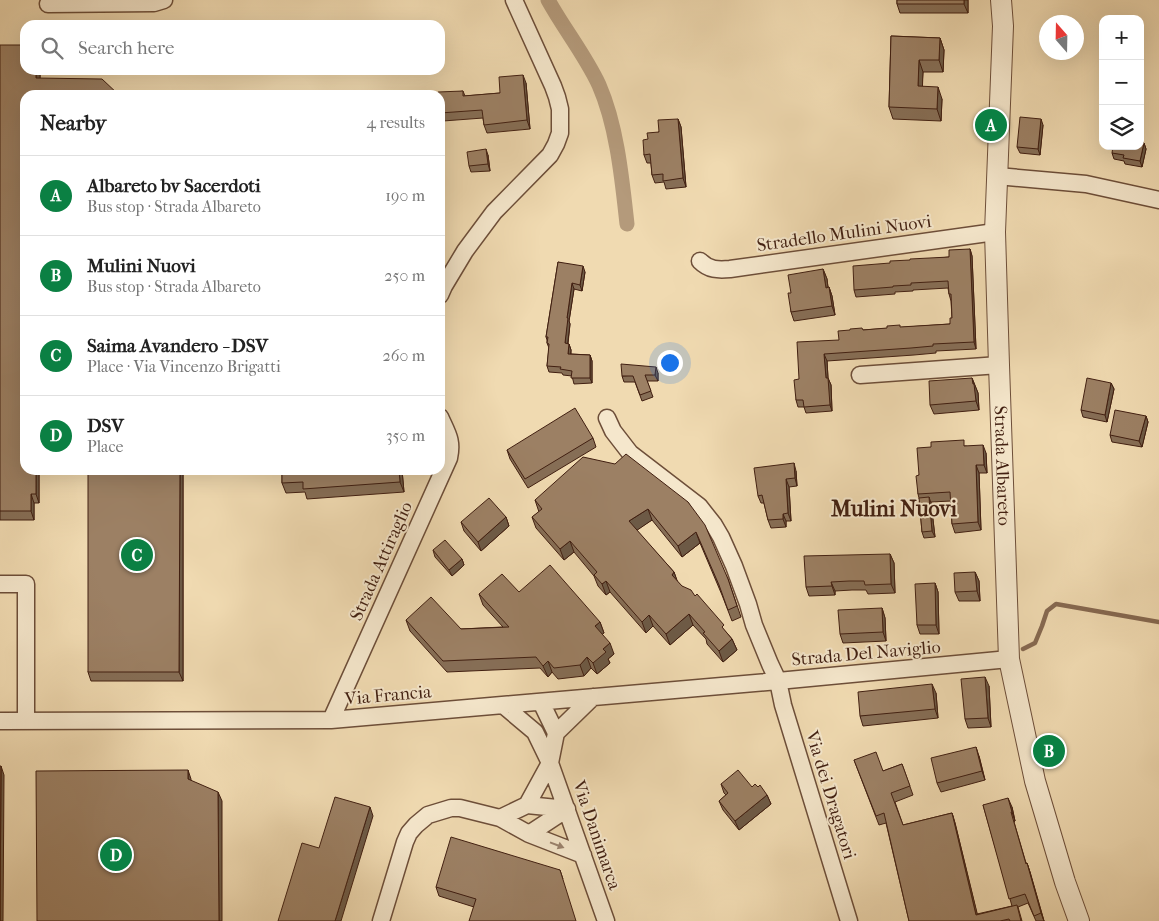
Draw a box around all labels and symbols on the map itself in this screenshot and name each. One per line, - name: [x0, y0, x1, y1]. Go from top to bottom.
- north arrow: [1039, 15, 1084, 60]
- pin: A: [975, 106, 1007, 144]
- street label: Stradello Mulini Nuovi: [755, 211, 933, 256]
- your location: [657, 350, 683, 376]
- street label: Strada Albareto: [989, 405, 1014, 526]
- district label: Mulini Nuovi: [830, 496, 957, 522]
- street label: Strada Attiraglio: [346, 498, 417, 624]
- pin: C: [121, 536, 153, 574]
- street label: Strada Del Naviglio: [791, 637, 941, 670]
- street label: Via Francia: [343, 681, 433, 710]
- street label: Via dei Dragatori: [801, 727, 860, 863]
- pin: B: [1033, 732, 1065, 770]
- street label: Via Danimarca: [568, 777, 625, 893]
- pin: D: [100, 836, 132, 874]
- one-way arrow: [550, 841, 565, 849]

